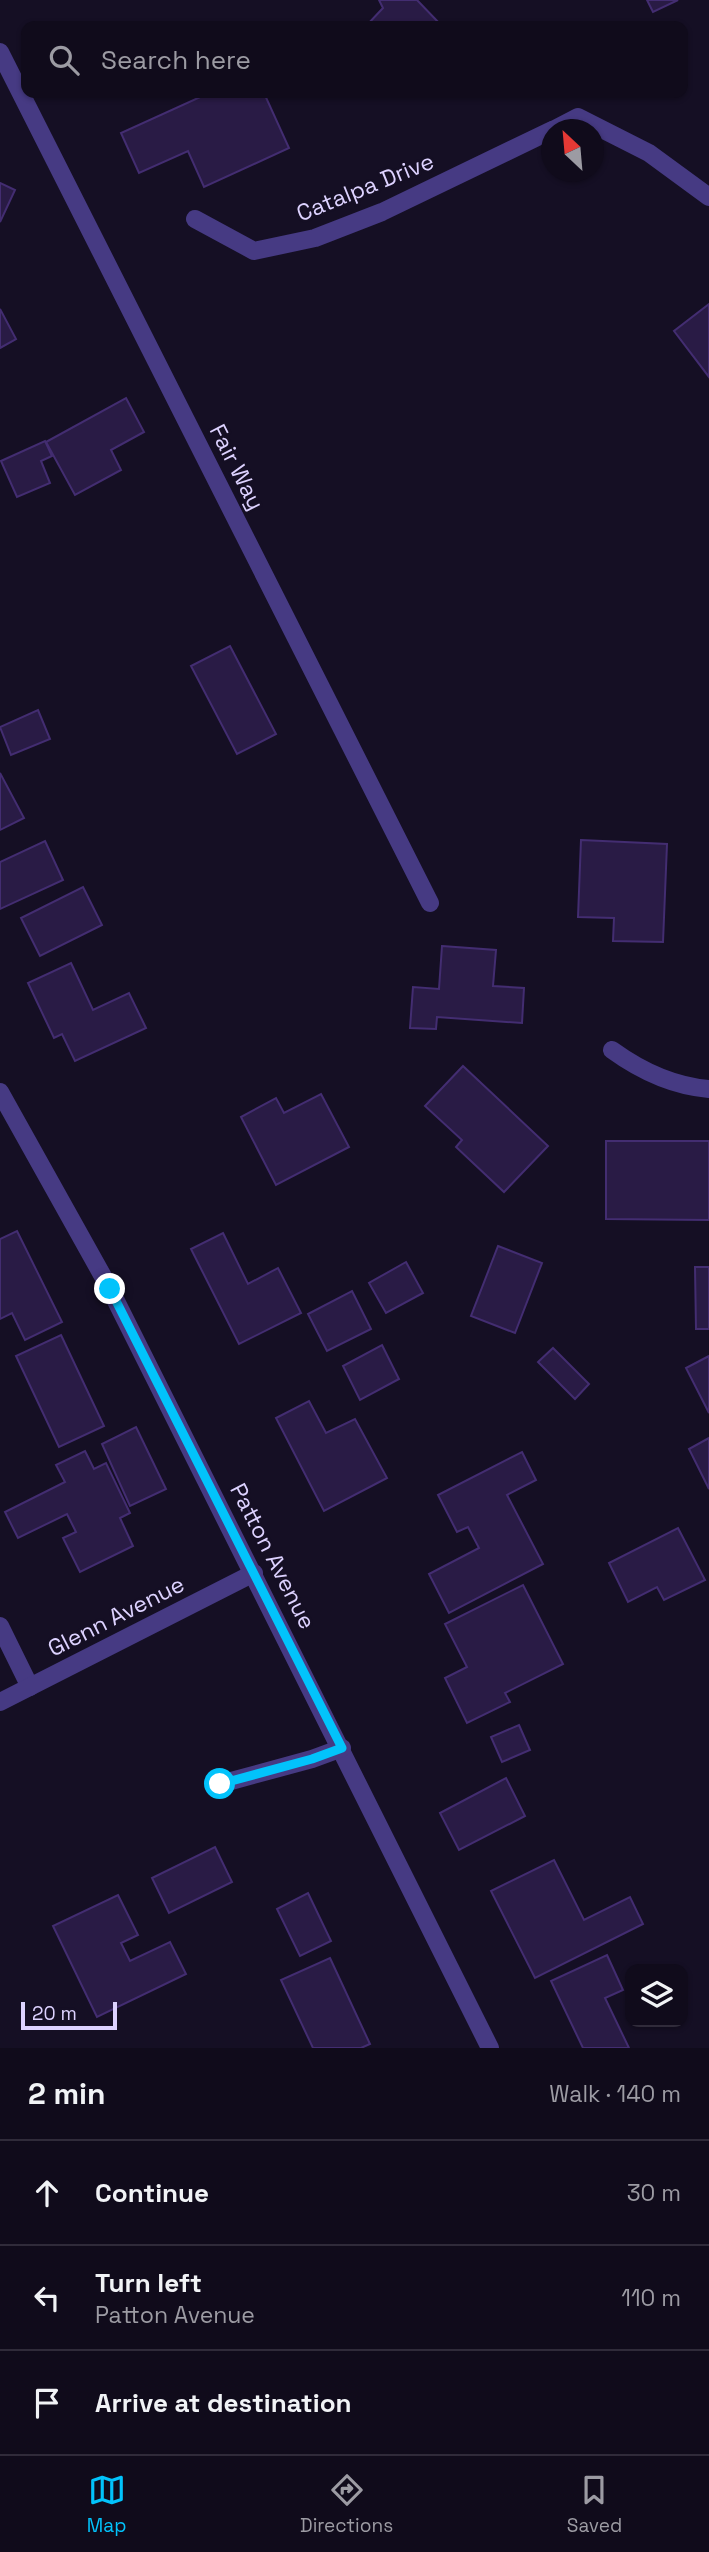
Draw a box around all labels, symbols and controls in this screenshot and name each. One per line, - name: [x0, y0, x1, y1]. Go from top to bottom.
- search box: [21, 21, 688, 98]
- icon: search: [45, 41, 83, 79]
- text: Search here: [101, 43, 251, 77]
- north arrow: [541, 119, 604, 182]
- street label: Catalpa Drive: [292, 146, 438, 228]
- street label: Fair Way: [203, 419, 271, 515]
- route end: [94, 1273, 125, 1304]
- street label: Patton Avenue: [223, 1478, 323, 1634]
- street label: Glenn Avenue: [43, 1569, 189, 1663]
- route start: [204, 1768, 235, 1799]
- map controls: [625, 1964, 688, 2027]
- button: layers: [625, 1964, 688, 2027]
- scale bar: [21, 1999, 117, 2031]
- text: 20 m: [32, 2001, 77, 2026]
- text: 2 min: [28, 2074, 106, 2113]
- text: Walk · 140 m: [549, 2079, 681, 2109]
- icon: ahead: [28, 2174, 66, 2212]
- text: Continue: [95, 2176, 209, 2210]
- text: 30 m: [627, 2178, 681, 2208]
- text: Turn left: [95, 2266, 202, 2300]
- icon: left: [28, 2279, 66, 2317]
- text: 110 m: [621, 2283, 681, 2313]
- text: Patton Avenue: [95, 2300, 255, 2330]
- icon: arrive: [28, 2384, 66, 2422]
- text: Arrive at destination: [95, 2386, 352, 2420]
- tab: Map: [87, 2471, 126, 2538]
- tab: Directions: [300, 2471, 393, 2538]
- tab: Saved: [567, 2471, 622, 2538]

